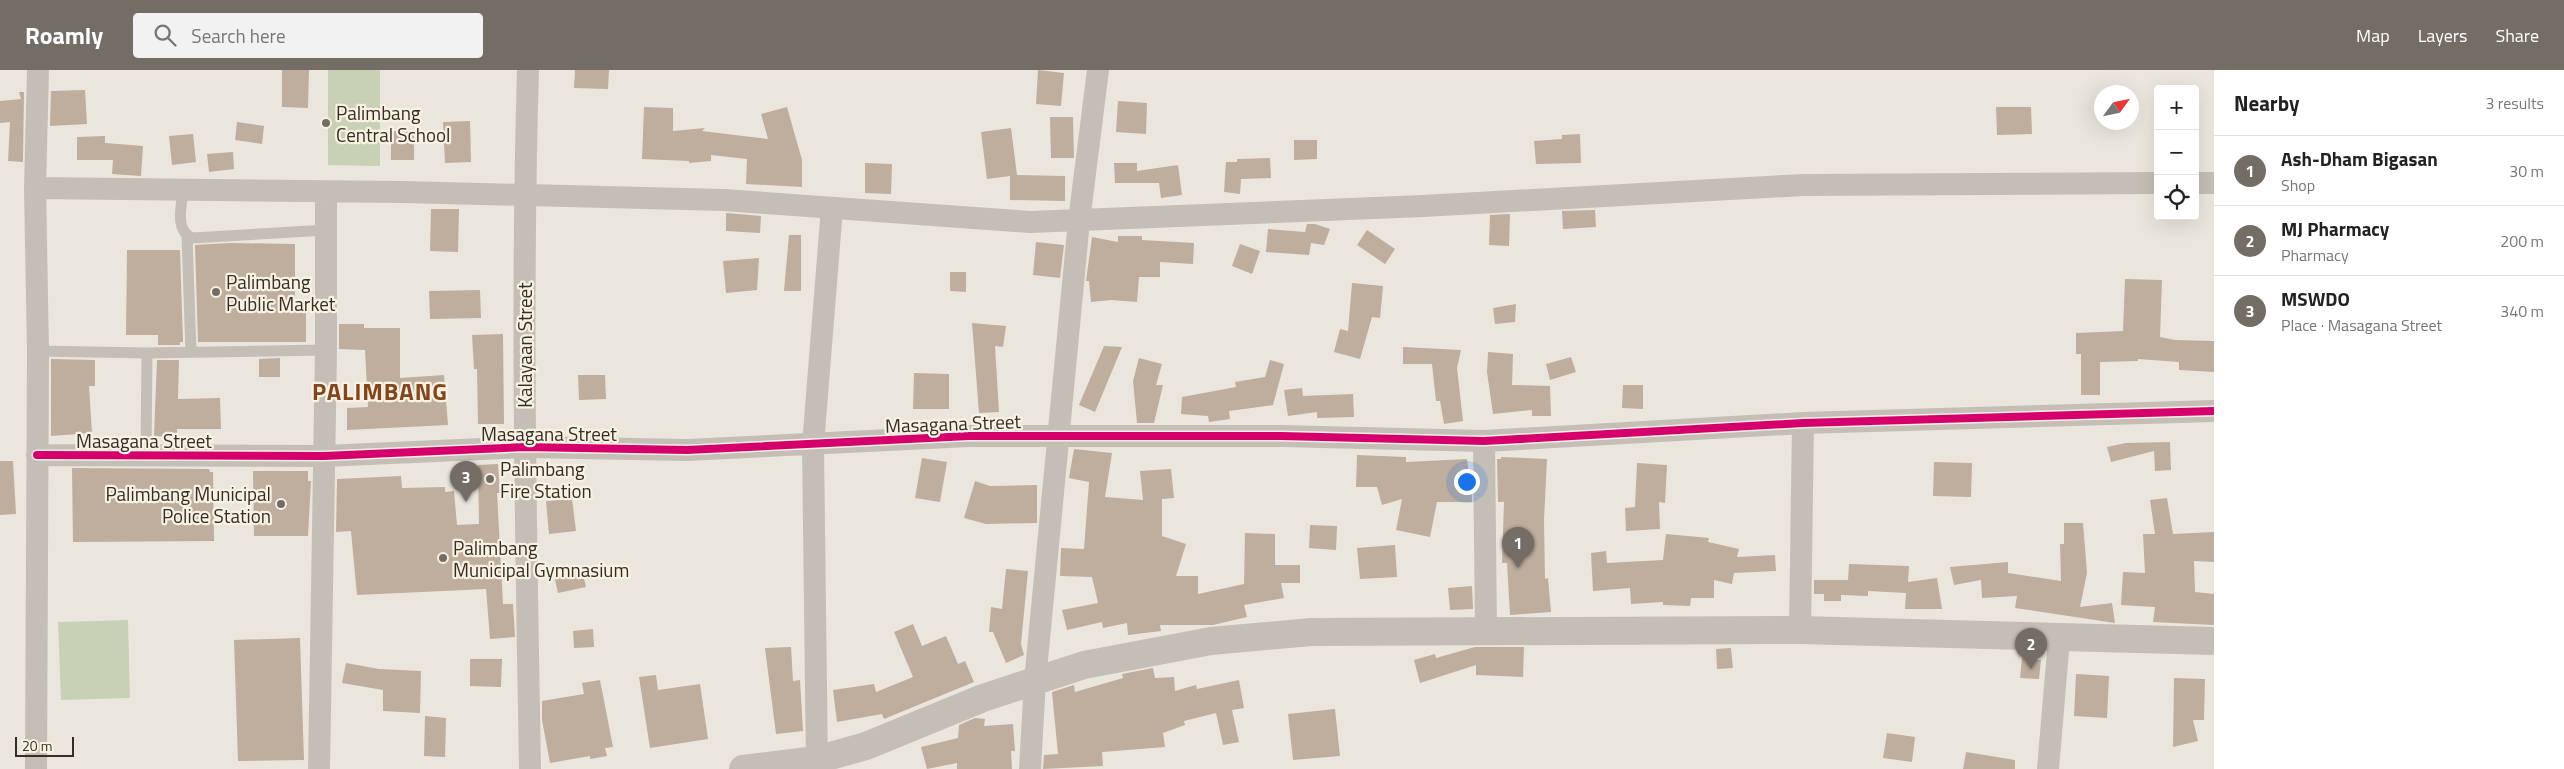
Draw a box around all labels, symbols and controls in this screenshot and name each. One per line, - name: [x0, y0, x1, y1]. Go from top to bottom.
- search box: [133, 13, 483, 58]
- text: Roamly: [25, 17, 103, 53]
- icon: search: [151, 21, 179, 49]
- text: Search here: [191, 21, 286, 50]
- text: Map: [2356, 22, 2390, 49]
- text: Layers: [2418, 22, 2467, 49]
- text: Share: [2495, 22, 2539, 49]
- north arrow: [2094, 85, 2139, 130]
- map controls: [2154, 85, 2199, 220]
- button: +: [2154, 85, 2199, 130]
- text: Nearby: [2234, 87, 2299, 119]
- text: 3 results: [2485, 91, 2544, 115]
- place label: Palimbang Central School: [336, 98, 450, 149]
- marker: Palimbang Central School: [320, 117, 332, 129]
- button: −: [2154, 130, 2199, 175]
- text: Ash-Dham Bigasan: [2281, 144, 2438, 173]
- text: 1: [2246, 159, 2254, 183]
- text: 30 m: [2509, 159, 2544, 183]
- text: Shop: [2281, 173, 2315, 197]
- button: locate: [2154, 175, 2199, 220]
- text: MJ Pharmacy: [2281, 214, 2389, 243]
- text: 2: [2246, 229, 2254, 253]
- text: 200 m: [2500, 229, 2544, 253]
- text: Pharmacy: [2281, 243, 2349, 267]
- place label: Palimbang Public Market: [226, 267, 336, 318]
- street label: Kalayaan Street: [510, 282, 539, 408]
- text: MSWDO: [2281, 284, 2350, 313]
- marker: Palimbang Public Market: [210, 286, 222, 298]
- text: 3: [2246, 299, 2254, 323]
- text: 340 m: [2500, 299, 2544, 323]
- text: Place · Masagana Street: [2281, 313, 2442, 337]
- district label: PALIMBANG: [312, 373, 448, 409]
- street label: Masagana Street: [885, 406, 1022, 440]
- street label: Masagana Street: [481, 419, 617, 448]
- street label: Masagana Street: [76, 426, 212, 455]
- place label: Palimbang Fire Station: [500, 454, 592, 505]
- pin: 3: [450, 461, 482, 502]
- your location: [1454, 469, 1480, 495]
- marker: Palimbang Fire Station: [484, 473, 496, 485]
- place label: Palimbang Municipal Police Station: [105, 479, 271, 530]
- marker: Palimbang Municipal Police Station: [275, 498, 287, 510]
- pin: 1: [1502, 527, 1534, 568]
- place label: Palimbang Municipal Gymnasium: [453, 533, 629, 584]
- marker: Palimbang Municipal Gymnasium: [437, 552, 449, 564]
- pin: 2: [2015, 628, 2047, 669]
- scale bar: [15, 734, 74, 757]
- text: 20 m: [22, 735, 52, 756]

